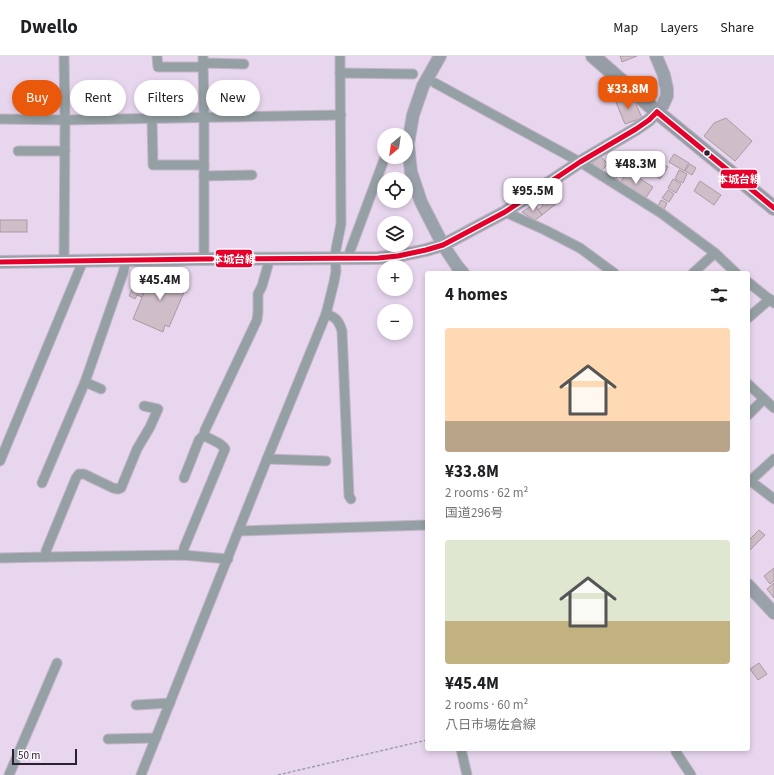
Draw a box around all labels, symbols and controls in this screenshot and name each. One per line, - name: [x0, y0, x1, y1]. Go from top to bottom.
- text: Dwello: [20, 14, 78, 41]
- text: Map: [613, 18, 638, 38]
- text: Layers: [660, 18, 698, 38]
- text: Share: [720, 18, 754, 38]
- pin: ¥33.8M: [595, 76, 661, 110]
- chip: Buy: [12, 80, 62, 116]
- chip: Rent: [70, 80, 126, 116]
- chip: Filters: [134, 80, 198, 116]
- chip: New: [206, 80, 260, 116]
- text: ¥33.8M: [607, 80, 649, 98]
- north arrow: [377, 128, 413, 164]
- map controls: [377, 128, 413, 340]
- unlabelled marker: [702, 148, 712, 158]
- pin: ¥48.3M: [603, 151, 669, 185]
- text: ¥48.3M: [615, 155, 657, 173]
- line badge: 本城台線: [720, 169, 758, 189]
- button: locate: [377, 172, 413, 208]
- text: 本城台線: [717, 172, 761, 187]
- pin: ¥95.5M: [500, 178, 566, 212]
- text: ¥95.5M: [512, 182, 554, 200]
- button: layers: [377, 216, 413, 252]
- line badge: 本城台線: [215, 249, 253, 268]
- text: 本城台線: [212, 252, 256, 267]
- button: +: [377, 260, 413, 296]
- pin: ¥45.4M: [127, 267, 193, 301]
- text: ¥45.4M: [139, 271, 181, 289]
- text: 4 homes: [445, 283, 507, 307]
- icon: filters: [708, 284, 730, 306]
- button: −: [377, 304, 413, 340]
- icon: home: [552, 354, 624, 426]
- text: ¥33.8M: [445, 460, 499, 484]
- text: 2 rooms · 62 m²: [445, 484, 528, 502]
- text: 国道296号: [445, 504, 503, 522]
- icon: home: [552, 566, 624, 638]
- text: ¥45.4M: [445, 672, 499, 696]
- text: 2 rooms · 60 m²: [445, 696, 528, 714]
- text: 八日市場佐倉線: [445, 716, 536, 734]
- scale bar: [12, 747, 77, 766]
- text: 50 m: [18, 748, 40, 763]

